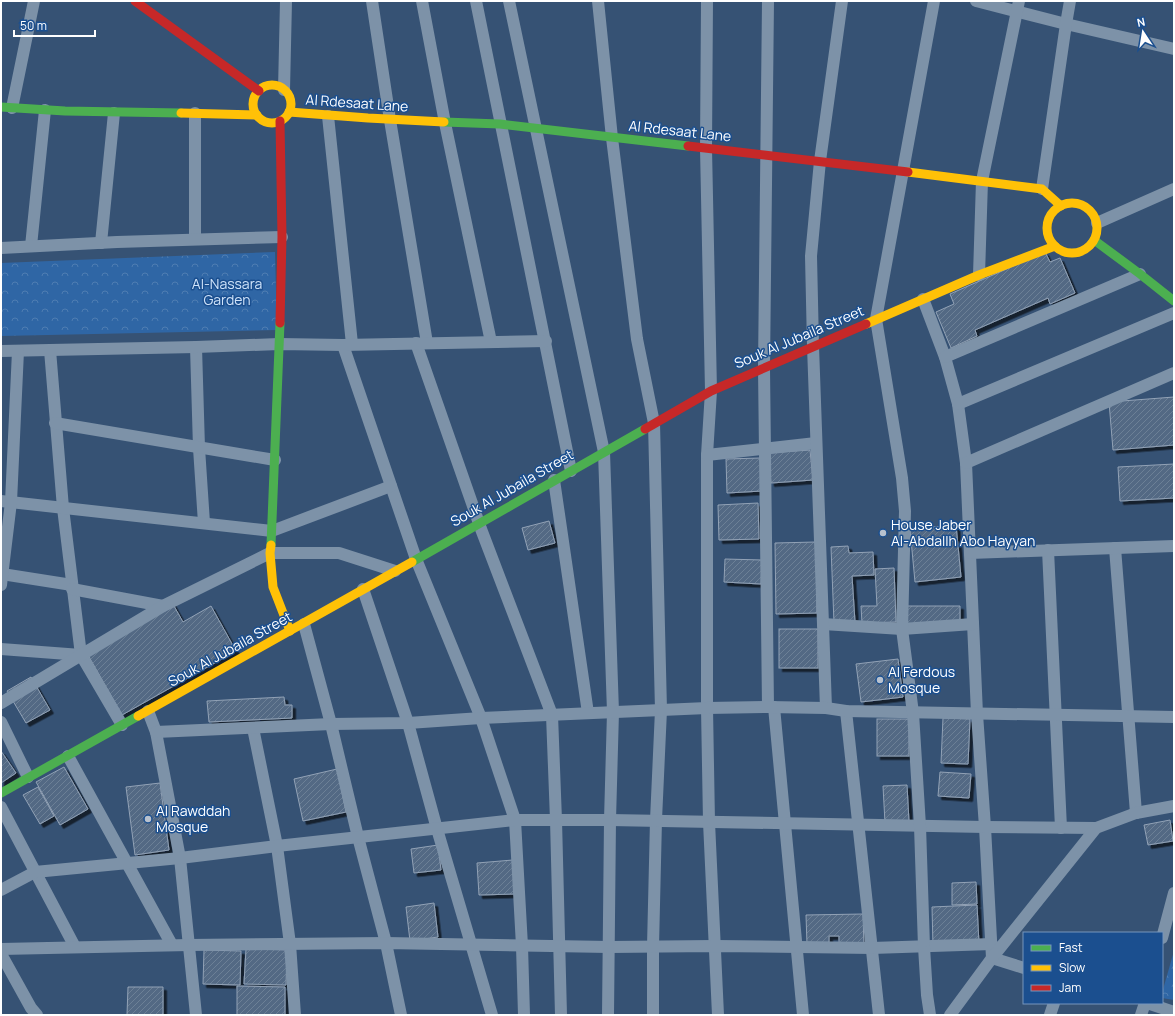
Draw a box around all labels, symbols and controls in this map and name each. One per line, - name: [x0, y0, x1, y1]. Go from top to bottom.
- scale bar: [14, 12, 95, 38]
- north arrow: [1123, 12, 1163, 52]
- text: N: [1135, 14, 1146, 30]
- text: 50 m: [20, 17, 47, 34]
- street label: Al Rdesaat Lane: [305, 89, 409, 116]
- street label: Al Rdesaat Lane: [628, 116, 732, 145]
- park label: Al-Nassara Garden: [192, 274, 262, 309]
- street label: Souk Al Jubaila Street: [731, 300, 867, 372]
- street label: Souk Al Jubaila Street: [447, 444, 577, 531]
- place label: House Jaber Al-Abdallh Abo Hayyan: [891, 515, 1035, 550]
- marker: House Jaber Al-Abdallh Abo Hayyan: [878, 528, 888, 538]
- street label: Souk Al Jubaila Street: [164, 606, 295, 691]
- place label: Al Ferdous Mosque: [888, 662, 955, 697]
- marker: Al Ferdous Mosque: [875, 675, 885, 685]
- place label: Al Rawddah Mosque: [156, 801, 230, 836]
- marker: Al Rawddah Mosque: [143, 814, 153, 824]
- legend: [1023, 932, 1163, 1004]
- text: Fast: [1059, 939, 1083, 956]
- text: Slow: [1059, 959, 1085, 976]
- text: Jam: [1059, 979, 1081, 996]

